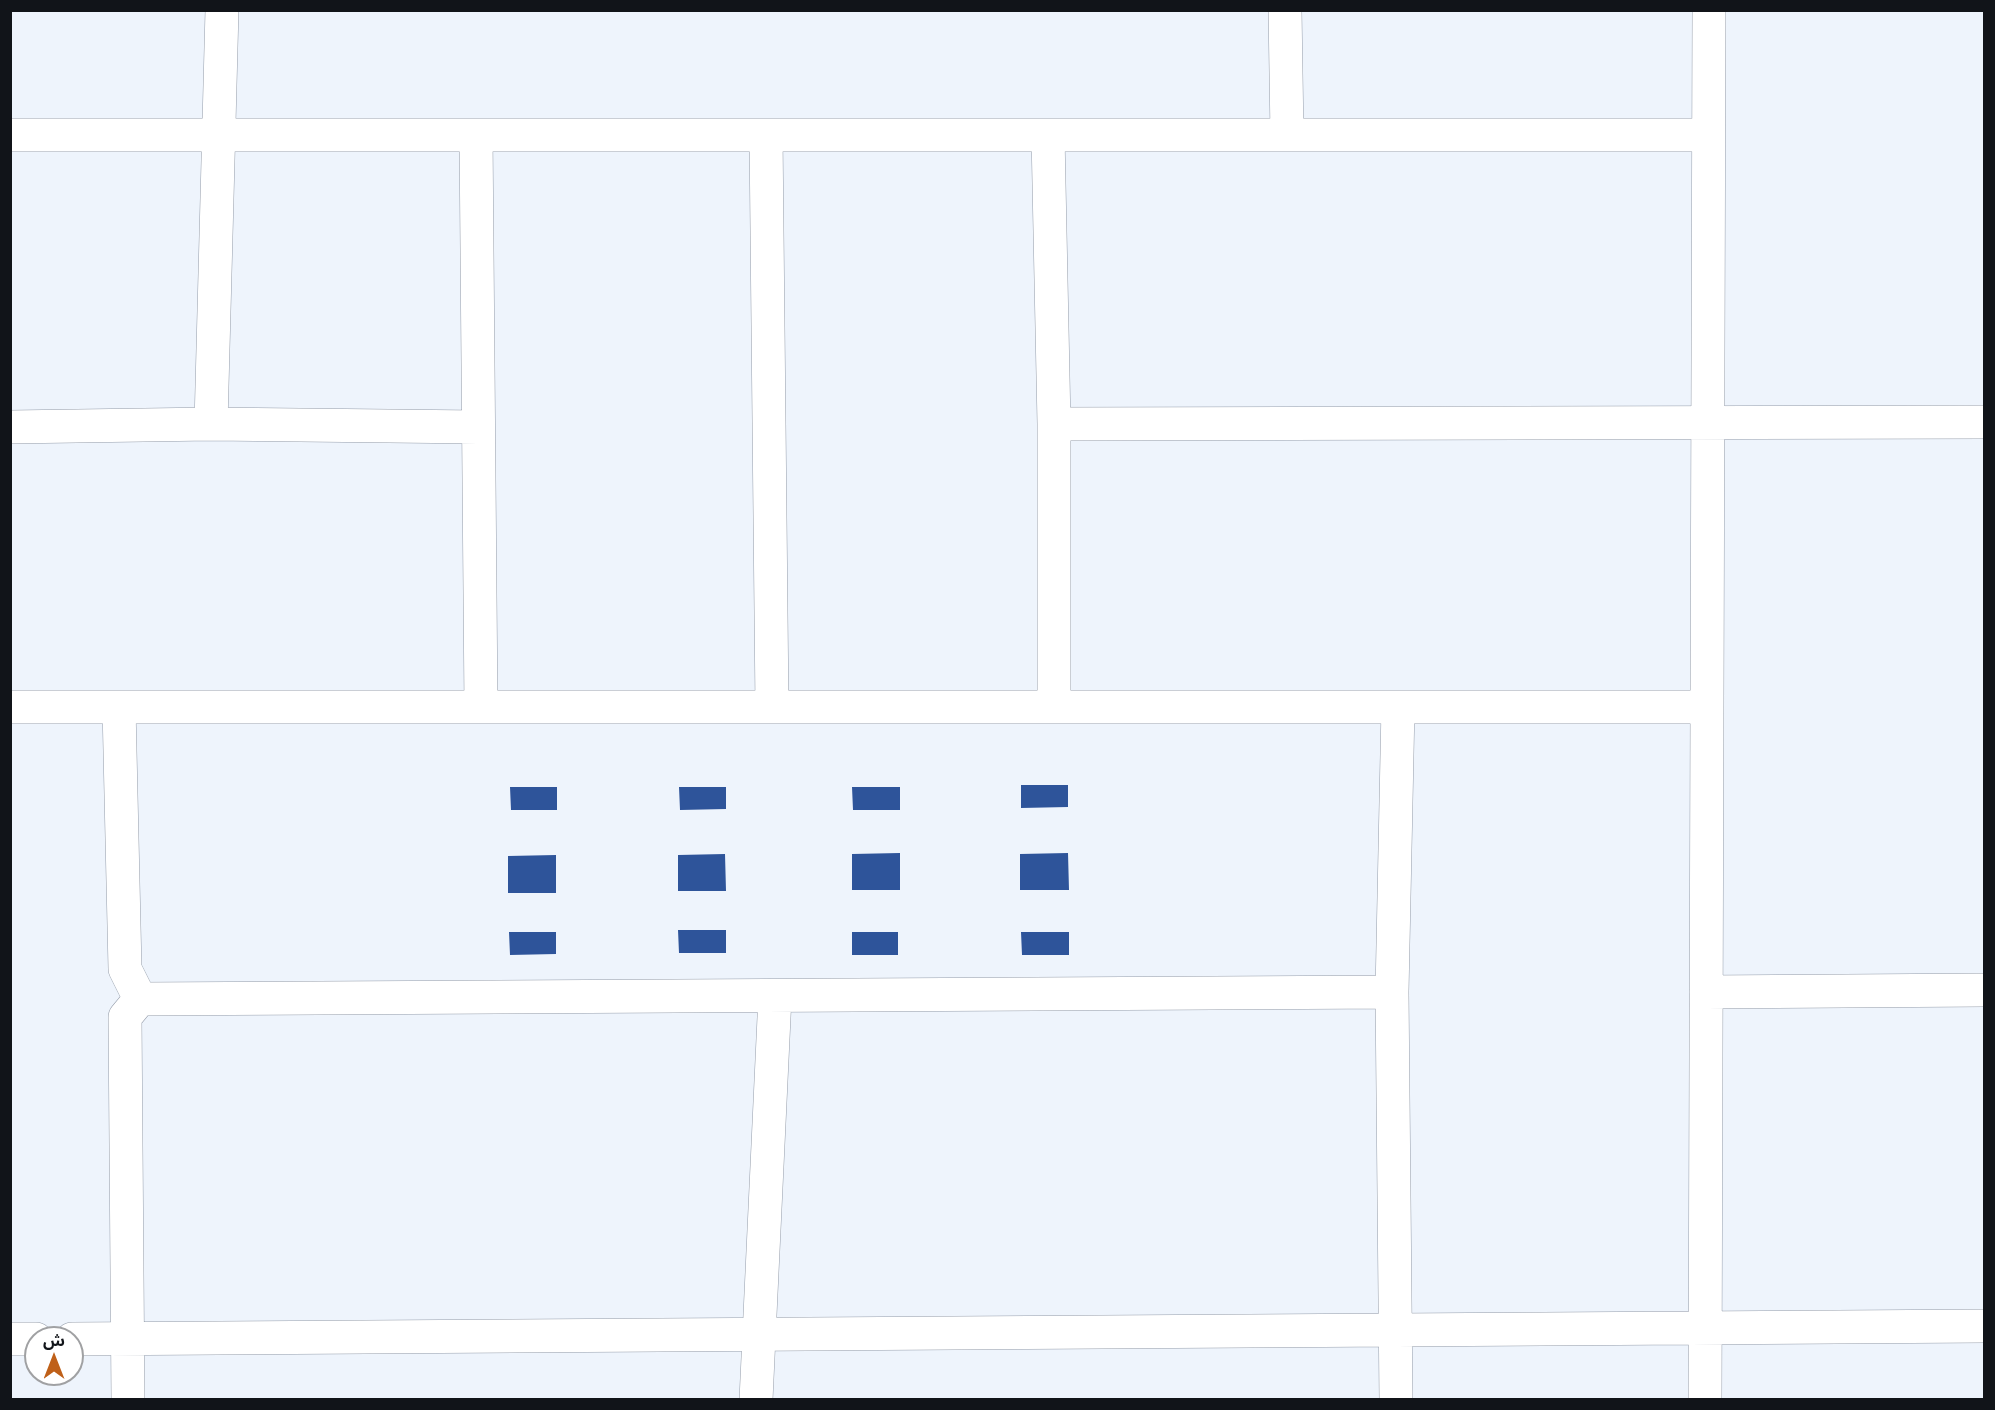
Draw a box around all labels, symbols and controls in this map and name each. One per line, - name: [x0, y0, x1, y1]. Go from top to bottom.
- north arrow: [24, 1326, 84, 1386]
- text: ش: [43, 1330, 65, 1349]

